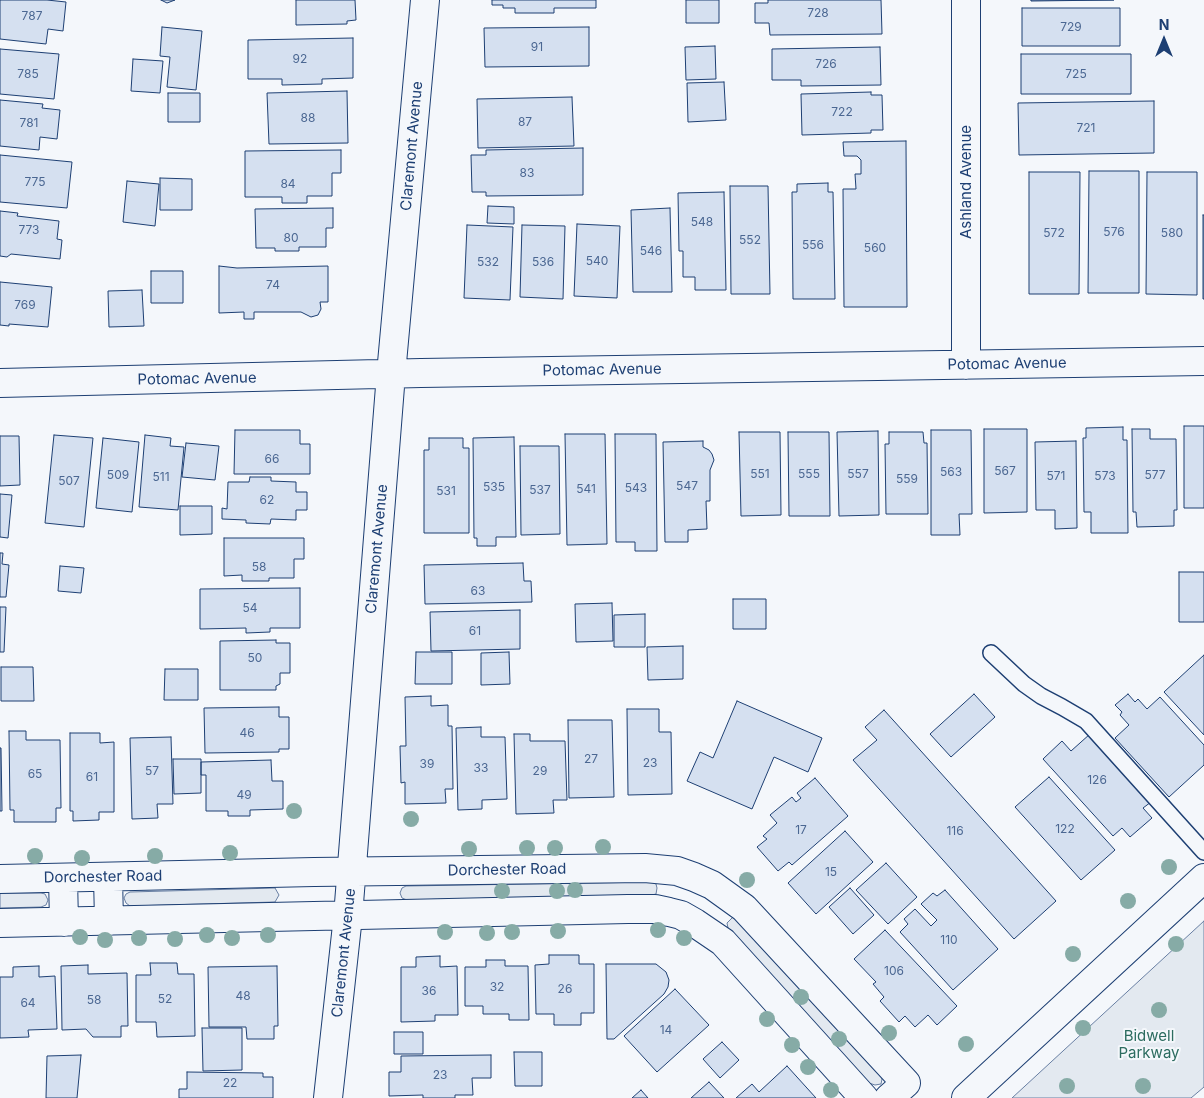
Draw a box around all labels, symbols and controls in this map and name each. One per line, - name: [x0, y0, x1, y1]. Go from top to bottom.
- house number: 728: [807, 6, 829, 20]
- house number: 787: [22, 9, 42, 23]
- north arrow: [1139, 15, 1189, 65]
- text: N: [1159, 16, 1169, 33]
- house number: 729: [1060, 20, 1082, 34]
- house number: 91: [531, 40, 543, 54]
- house number: 92: [293, 52, 307, 66]
- house number: 726: [815, 57, 837, 71]
- house number: 785: [17, 67, 39, 81]
- house number: 725: [1065, 67, 1087, 81]
- street label: Claremont Avenue: [397, 80, 427, 212]
- house number: 722: [831, 105, 853, 119]
- house number: 88: [301, 111, 315, 125]
- house number: 87: [518, 115, 532, 129]
- house number: 781: [20, 116, 38, 130]
- house number: 721: [1077, 121, 1095, 135]
- street label: Ashland Avenue: [957, 125, 975, 239]
- house number: 83: [520, 166, 534, 180]
- house number: 775: [25, 175, 45, 189]
- house number: 84: [280, 177, 296, 191]
- house number: 548: [691, 215, 713, 229]
- house number: 773: [18, 223, 40, 237]
- house number: 576: [1103, 225, 1125, 239]
- house number: 572: [1043, 226, 1065, 240]
- house number: 580: [1161, 226, 1183, 240]
- house number: 80: [284, 231, 298, 245]
- house number: 552: [739, 233, 761, 247]
- house number: 556: [802, 238, 824, 252]
- house number: 560: [864, 241, 886, 255]
- house number: 546: [640, 244, 662, 258]
- house number: 540: [586, 254, 608, 268]
- house number: 532: [477, 255, 499, 269]
- house number: 536: [532, 255, 554, 269]
- house number: 74: [266, 278, 280, 292]
- house number: 769: [14, 298, 36, 312]
- street label: Potomac Avenue: [947, 354, 1067, 374]
- street label: Potomac Avenue: [542, 360, 662, 380]
- street label: Potomac Avenue: [137, 369, 257, 389]
- house number: 66: [265, 452, 279, 466]
- house number: 567: [994, 464, 1016, 478]
- house number: 563: [940, 465, 962, 479]
- house number: 551: [750, 467, 770, 481]
- house number: 555: [798, 467, 820, 481]
- house number: 557: [847, 467, 869, 481]
- house number: 509: [107, 468, 129, 482]
- house number: 577: [1144, 468, 1166, 482]
- house number: 571: [1047, 469, 1065, 483]
- house number: 573: [1094, 469, 1116, 483]
- house number: 511: [152, 470, 170, 484]
- house number: 559: [896, 472, 918, 486]
- house number: 507: [58, 474, 80, 488]
- house number: 547: [676, 479, 698, 493]
- house number: 535: [483, 480, 505, 494]
- house number: 543: [625, 481, 647, 495]
- house number: 541: [576, 482, 596, 496]
- street label: Claremont Avenue: [362, 483, 392, 615]
- house number: 537: [529, 483, 551, 497]
- house number: 531: [436, 484, 456, 498]
- house number: 62: [260, 493, 274, 507]
- house number: 58: [252, 560, 266, 574]
- house number: 63: [471, 584, 485, 598]
- house number: 54: [242, 601, 258, 615]
- house number: 61: [469, 624, 481, 638]
- house number: 50: [248, 651, 262, 665]
- house number: 46: [239, 726, 255, 740]
- house number: 27: [584, 752, 598, 766]
- house number: 23: [643, 756, 657, 770]
- house number: 39: [420, 757, 434, 771]
- house number: 33: [474, 761, 488, 775]
- house number: 57: [145, 764, 159, 778]
- house number: 29: [533, 764, 547, 778]
- house number: 65: [28, 767, 42, 781]
- house number: 61: [86, 770, 98, 784]
- house number: 126: [1087, 773, 1107, 787]
- house number: 49: [236, 788, 252, 802]
- house number: 122: [1055, 822, 1075, 836]
- house number: 17: [795, 823, 807, 837]
- house number: 116: [946, 824, 964, 838]
- street label: Dorchester Road: [447, 860, 567, 880]
- house number: 15: [825, 865, 837, 879]
- street label: Dorchester Road: [43, 867, 163, 887]
- street label: Claremont Avenue: [328, 887, 360, 1019]
- house number: 110: [940, 933, 958, 947]
- house number: 106: [884, 964, 904, 978]
- house number: 32: [490, 980, 504, 994]
- house number: 26: [558, 982, 572, 996]
- house number: 36: [422, 984, 436, 998]
- house number: 48: [235, 989, 251, 1003]
- house number: 52: [158, 992, 172, 1006]
- house number: 58: [87, 993, 101, 1007]
- house number: 64: [20, 996, 36, 1010]
- house number: 14: [660, 1023, 672, 1037]
- park label: Bidwell Parkway: [1118, 1027, 1180, 1062]
- house number: 23: [433, 1068, 447, 1082]
- house number: 22: [223, 1076, 237, 1090]

